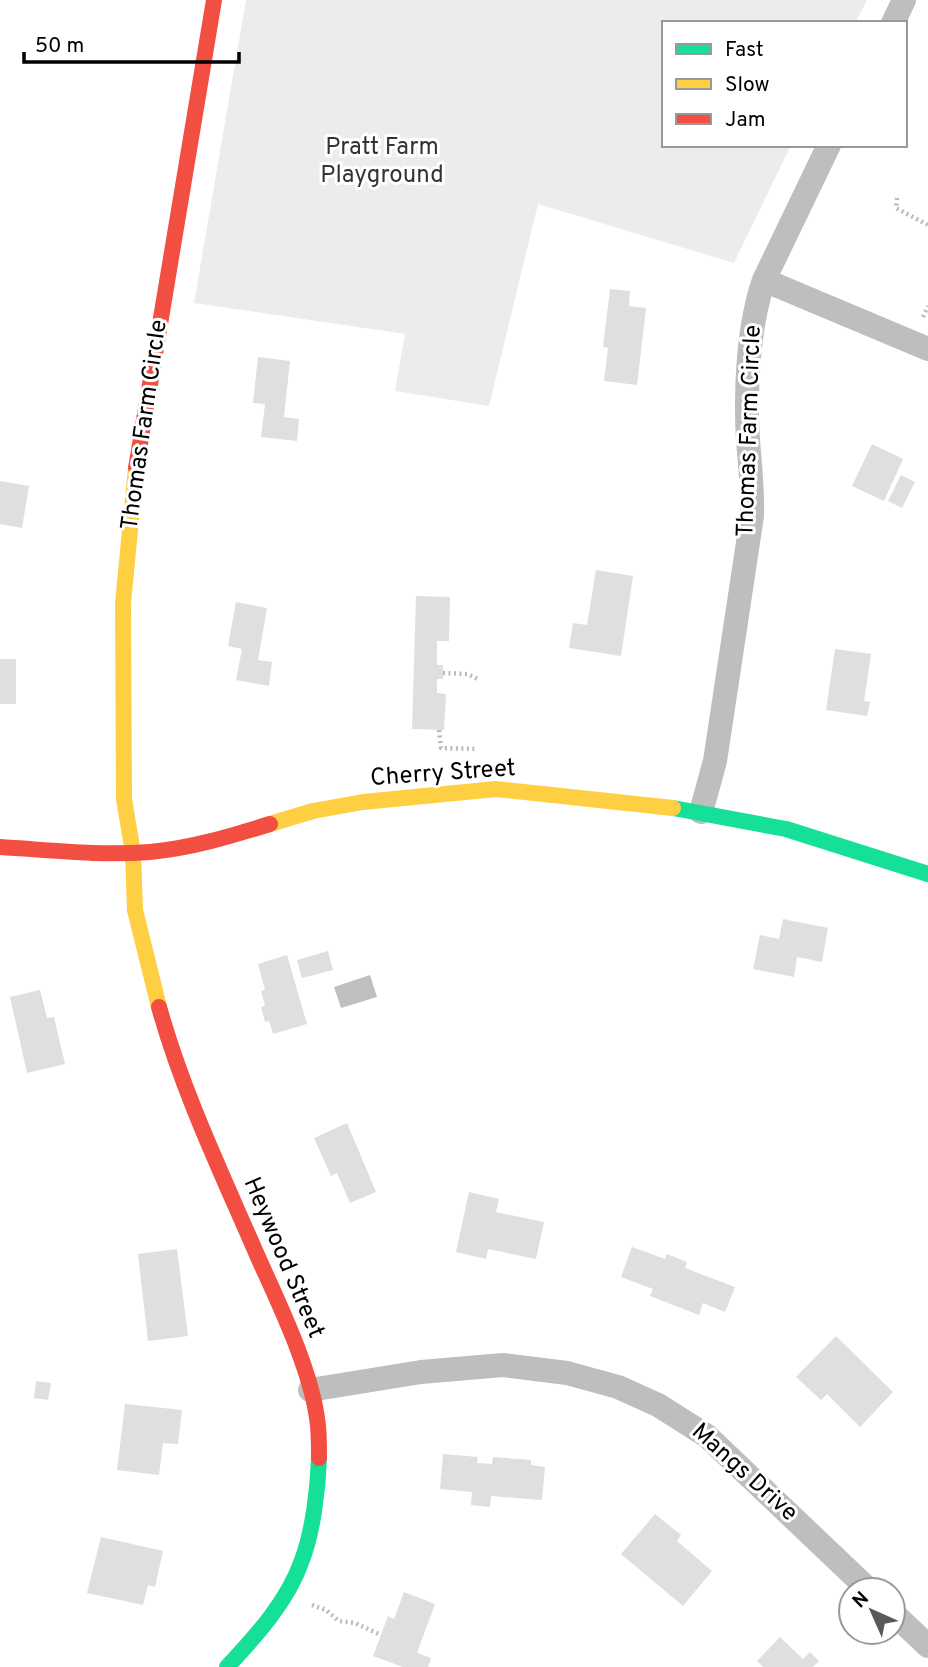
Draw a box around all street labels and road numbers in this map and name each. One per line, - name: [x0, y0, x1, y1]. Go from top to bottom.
- street label: Thomas Farm Circle: [115, 318, 175, 532]
- street label: Thomas Farm Circle: [731, 324, 769, 538]
- street label: Cherry Street: [369, 754, 517, 794]
- street label: Heywood Street: [236, 1173, 330, 1343]
- street label: Mangs Drive: [685, 1417, 803, 1529]

